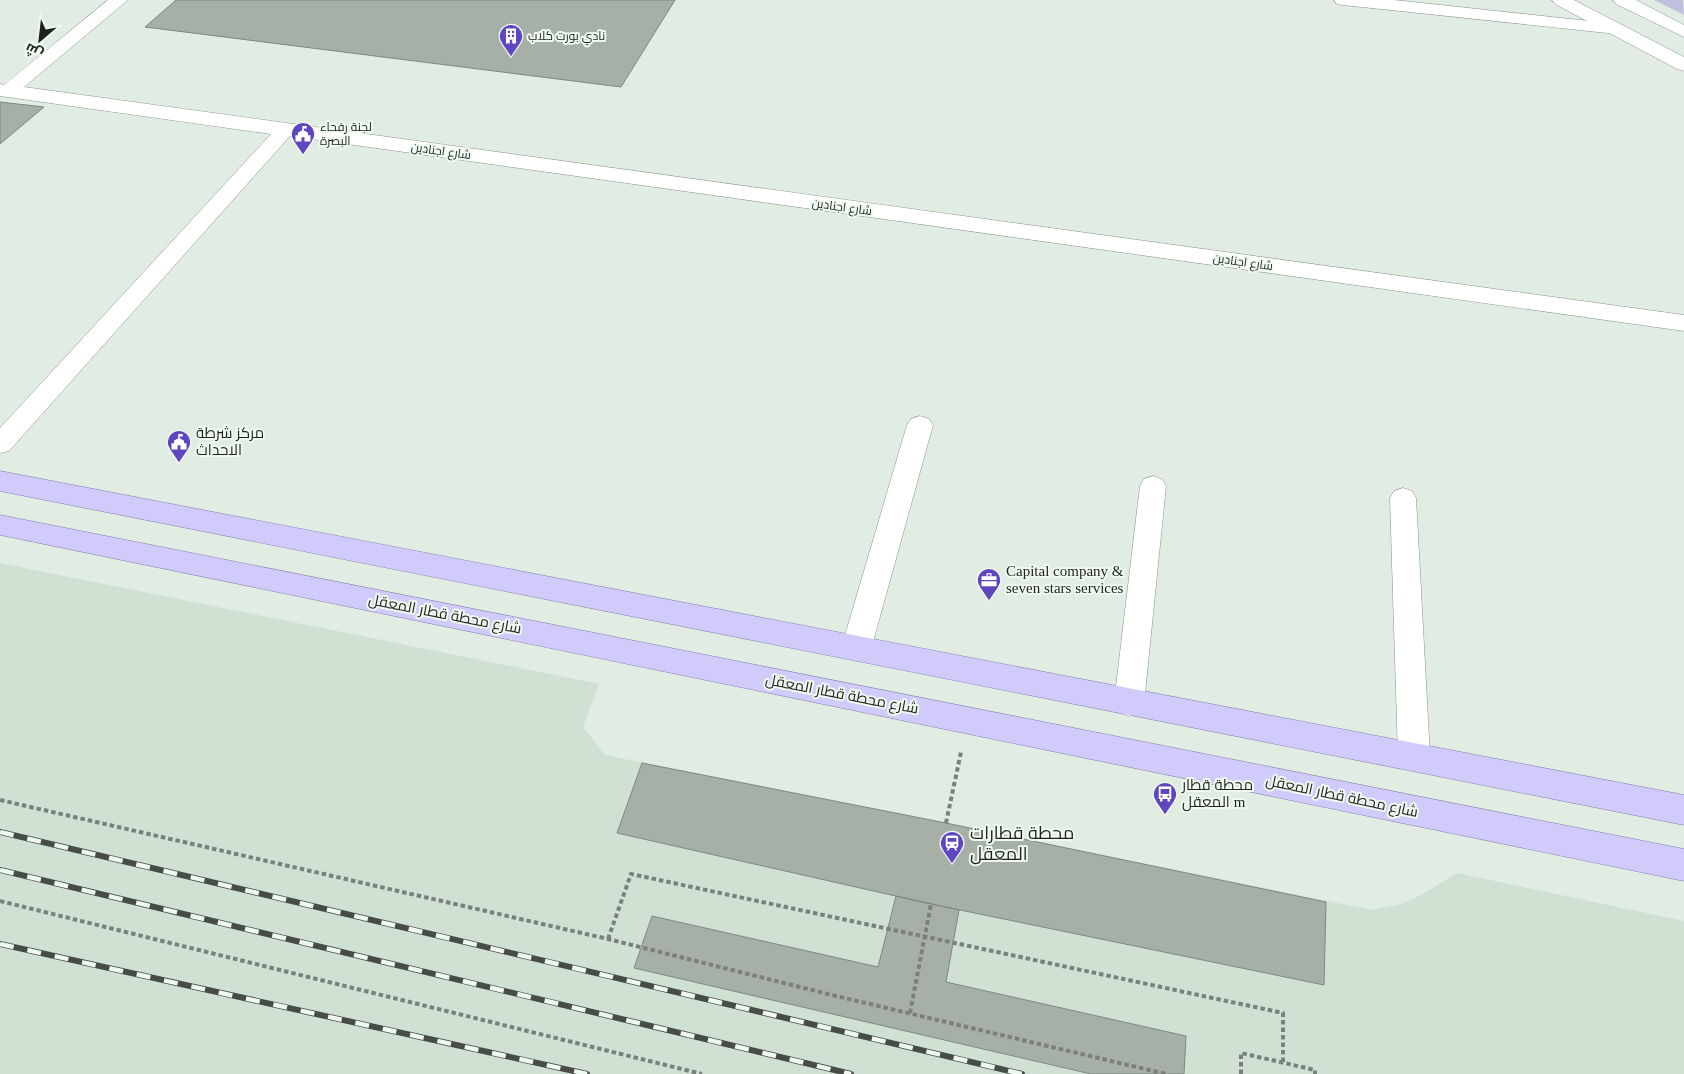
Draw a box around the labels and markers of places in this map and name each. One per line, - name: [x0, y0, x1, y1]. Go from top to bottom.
- building icon: نادي بورت كلاب: [498, 23, 524, 57]
- place label: نادي بورت كلاب: [528, 29, 605, 46]
- place label: لجنة رفحاء البصرة: [320, 120, 372, 148]
- public building icon: لجنة رفحاء البصرة: [290, 121, 316, 155]
- place label: مركز شرطة الاحداث: [196, 425, 264, 458]
- public building icon: مركز شرطة الاحداث: [166, 429, 192, 463]
- place label: Capital company & seven stars services: [1006, 563, 1124, 596]
- office icon: Capital company & seven stars services: [976, 567, 1002, 601]
- place label: محطة قطار المعقل m: [1181, 777, 1253, 812]
- bus stop icon: محطة قطار المعقل m: [1152, 781, 1178, 815]
- place label: محطة قطارات المعقل: [970, 823, 1074, 865]
- station icon: محطة قطارات المعقل: [939, 830, 965, 864]

